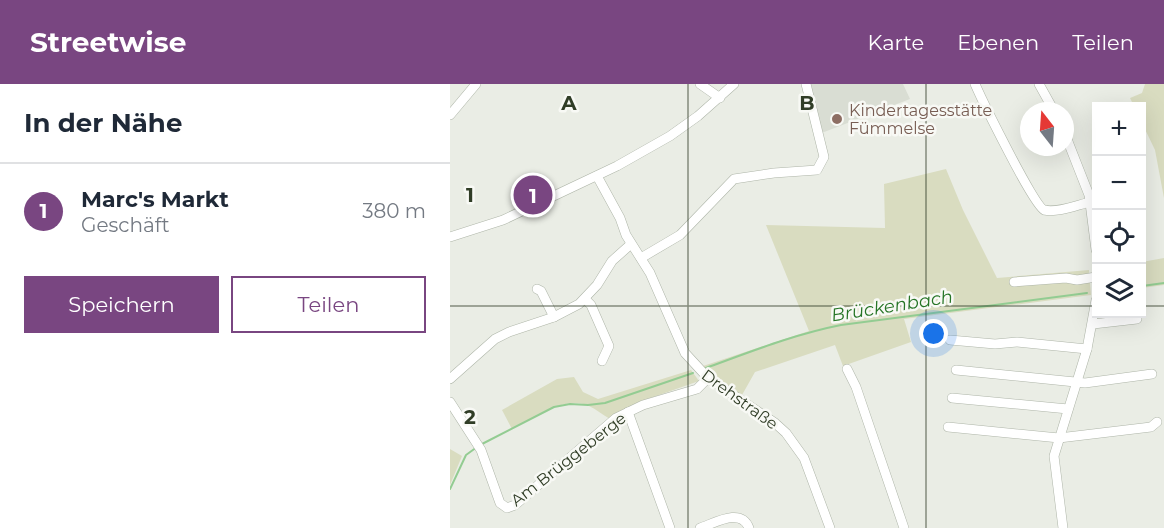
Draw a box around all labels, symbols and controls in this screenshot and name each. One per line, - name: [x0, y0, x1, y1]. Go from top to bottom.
- text: Streetwise: [30, 25, 186, 59]
- text: Karte: [868, 30, 924, 55]
- text: Ebenen: [957, 30, 1039, 55]
- text: Teilen: [1072, 30, 1134, 55]
- text: A: [560, 91, 577, 115]
- text: B: [799, 91, 815, 115]
- place label: Kindertagesstätte Fümmelse: [849, 101, 992, 138]
- north arrow: [1020, 102, 1074, 156]
- map controls: [1092, 102, 1146, 318]
- button: +: [1092, 102, 1146, 156]
- text: In der Nähe: [24, 107, 182, 139]
- marker: Kindertagesstätte Fümmelse: [830, 112, 844, 126]
- button: −: [1092, 156, 1146, 210]
- pin: 1: [514, 172, 553, 218]
- text: 1: [466, 183, 474, 207]
- text: Marc's Markt: [81, 186, 229, 213]
- text: 1: [40, 199, 47, 223]
- text: 380 m: [362, 199, 426, 223]
- button: locate: [1092, 210, 1146, 264]
- text: Geschäft: [81, 213, 170, 237]
- button: layers: [1092, 264, 1146, 318]
- button: Speichern: [24, 276, 219, 333]
- button: Teilen: [231, 276, 426, 333]
- water label: Brückenbach: [830, 286, 954, 326]
- your location: [919, 319, 948, 348]
- street label: Drehstraße: [698, 365, 782, 433]
- text: 2: [464, 405, 476, 429]
- street label: Am Brüggeberge: [507, 409, 630, 510]

